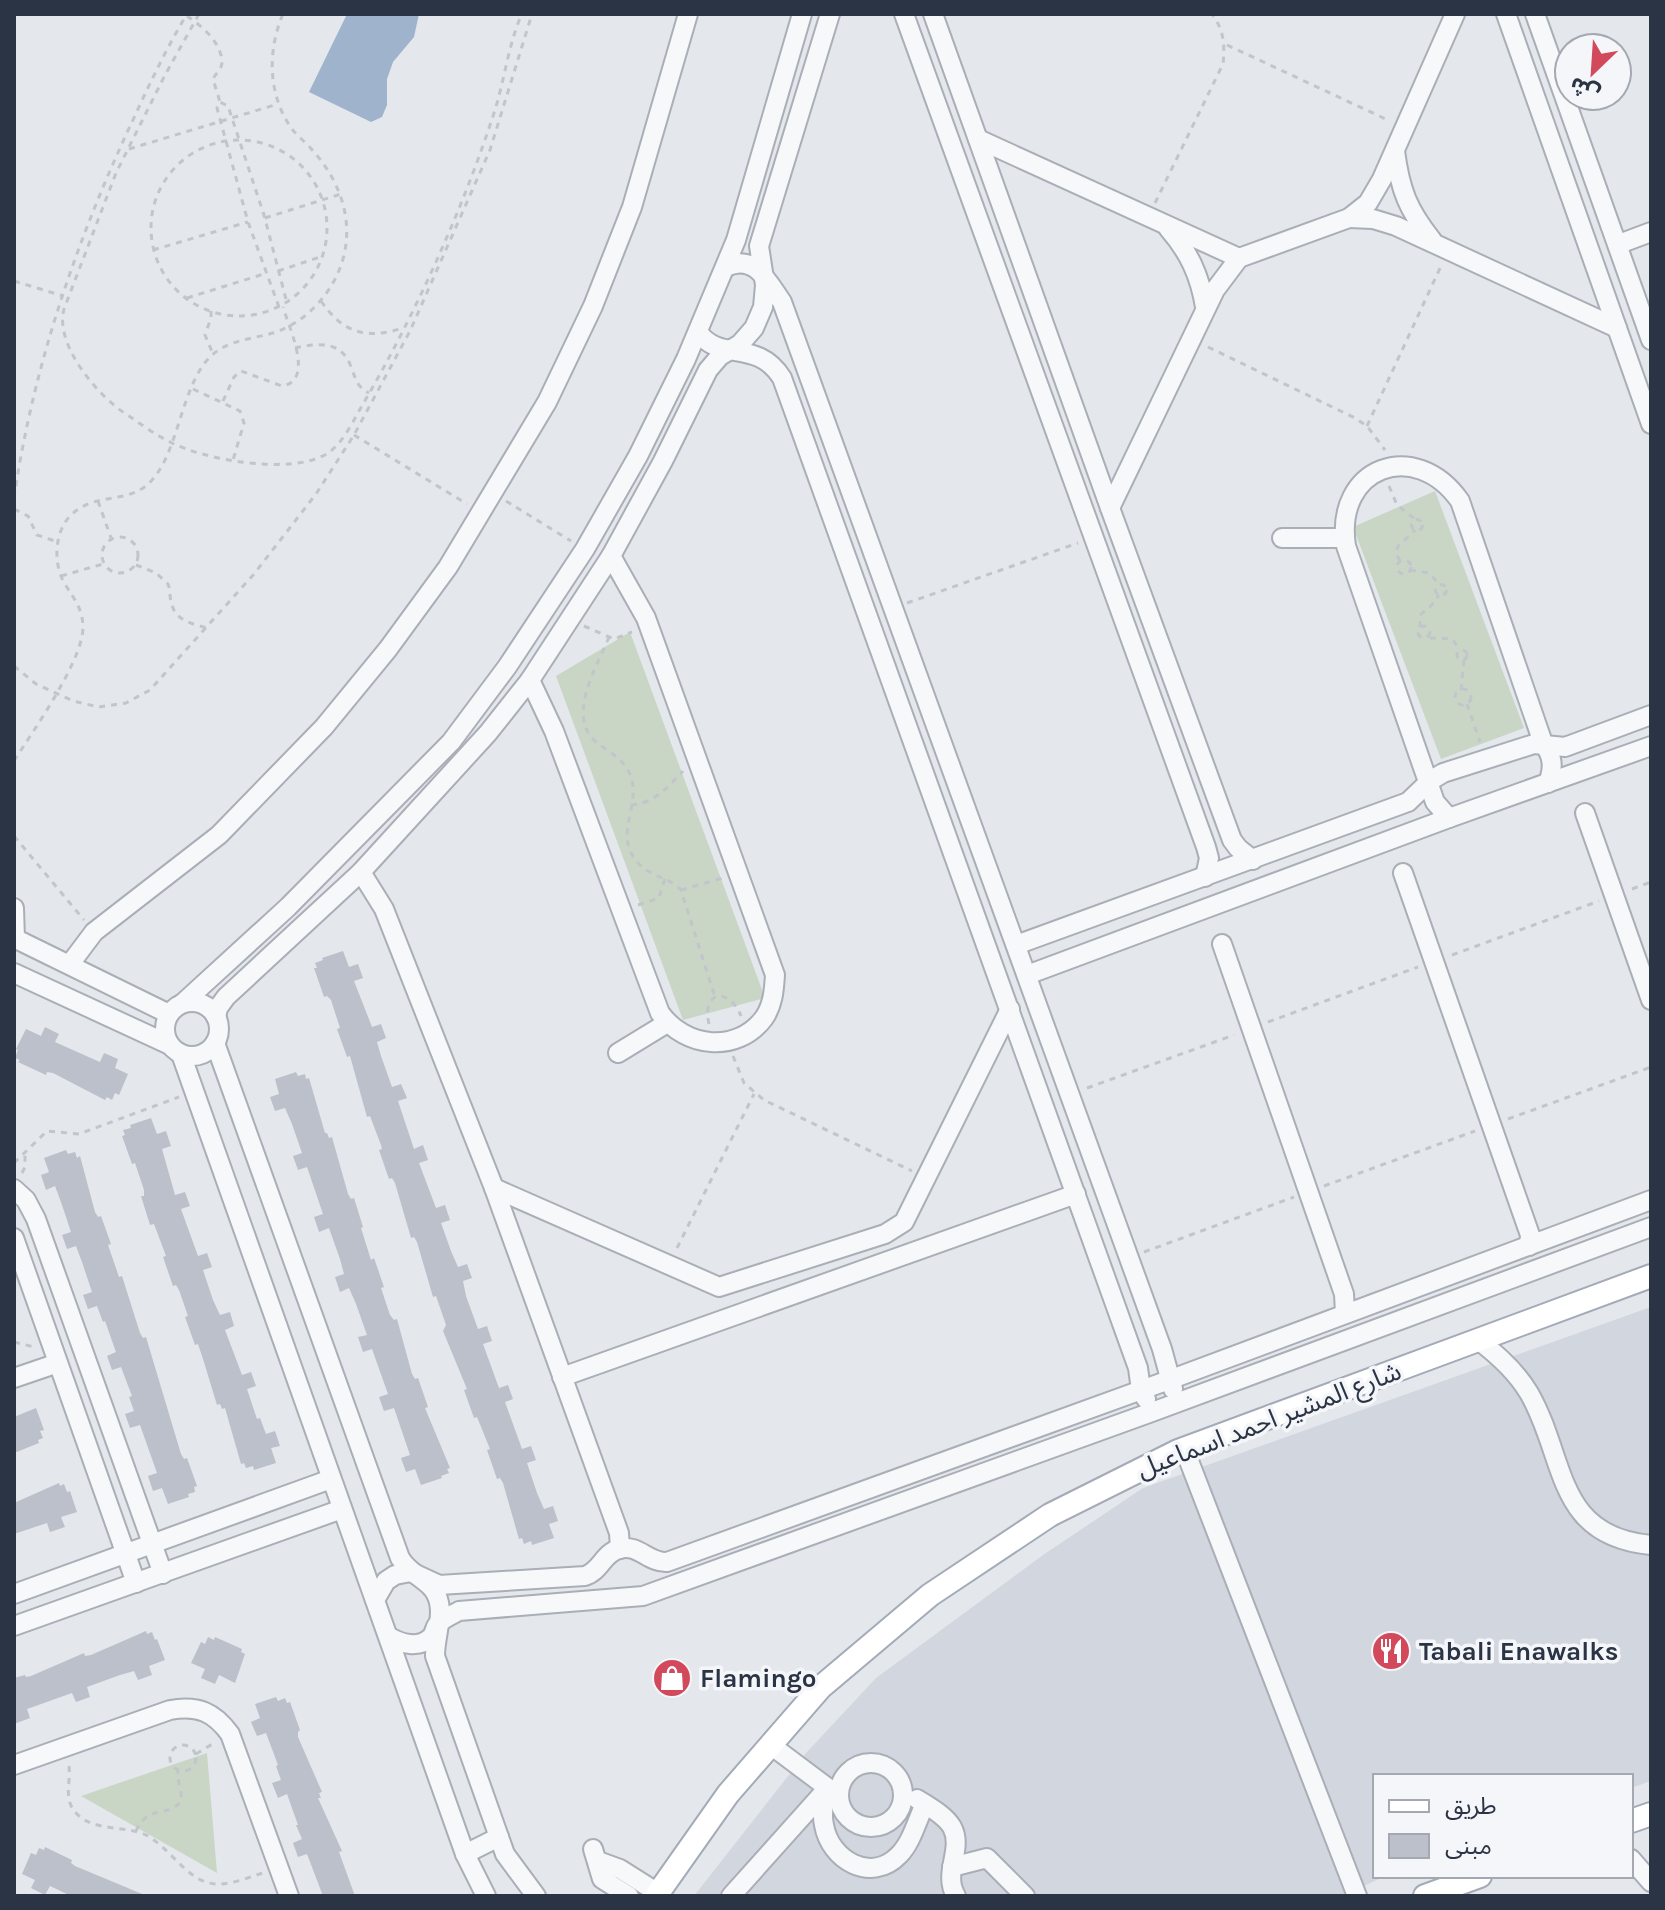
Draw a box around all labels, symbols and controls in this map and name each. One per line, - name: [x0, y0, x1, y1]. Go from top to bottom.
- north arrow: [1553, 32, 1633, 112]
- text: ش: [1566, 71, 1604, 107]
- street label: شارع المشير احمد اسماعيل: [1132, 1355, 1407, 1488]
- restaurant icon: Tabali Enawalks: [1370, 1630, 1412, 1672]
- place label: Tabali Enawalks: [1419, 1636, 1618, 1667]
- shop icon: Flamingo: [651, 1657, 693, 1699]
- place label: Flamingo: [700, 1663, 817, 1694]
- legend: [1373, 1774, 1633, 1878]
- text: طريق: [1445, 1792, 1497, 1821]
- text: مبنى: [1445, 1832, 1492, 1860]

